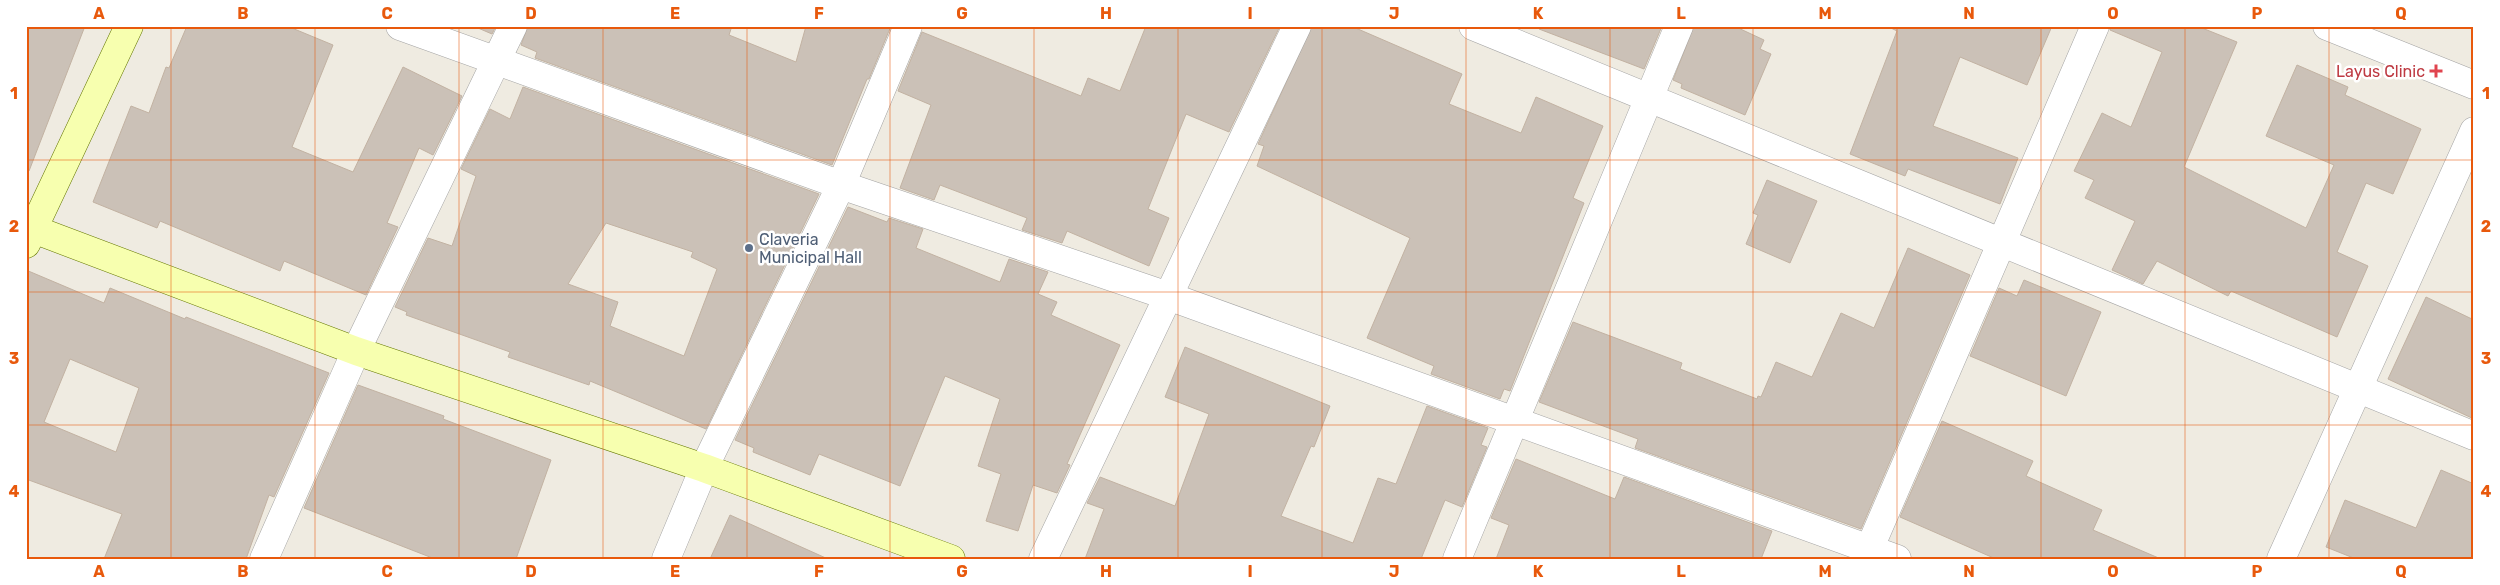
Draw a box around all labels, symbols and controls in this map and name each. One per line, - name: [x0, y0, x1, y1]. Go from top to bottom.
- text: A: [93, 4, 105, 23]
- text: B: [237, 4, 249, 23]
- text: C: [381, 4, 393, 23]
- text: D: [525, 4, 537, 23]
- text: E: [670, 4, 680, 23]
- text: F: [814, 4, 824, 23]
- text: G: [956, 4, 968, 23]
- text: H: [1100, 4, 1112, 23]
- text: I: [1247, 4, 1253, 23]
- text: J: [1389, 4, 1399, 23]
- text: K: [1533, 4, 1544, 23]
- text: L: [1676, 4, 1686, 23]
- text: M: [1818, 4, 1832, 23]
- text: N: [1963, 4, 1975, 23]
- text: O: [2107, 4, 2119, 23]
- text: P: [2252, 4, 2263, 23]
- text: Q: [2395, 4, 2407, 23]
- place label: Layus Clinic: [2336, 62, 2425, 81]
- marker: Layus Clinic: [2429, 64, 2443, 78]
- text: 1: [10, 84, 18, 103]
- text: 1: [2482, 84, 2490, 103]
- text: 2: [9, 217, 19, 236]
- text: 2: [2481, 217, 2491, 236]
- place label: Claveria Municipal Hall: [759, 230, 862, 267]
- marker: Claveria Municipal Hall: [743, 242, 755, 254]
- text: 3: [9, 349, 19, 368]
- text: 3: [2481, 349, 2491, 368]
- text: 4: [9, 482, 20, 501]
- text: 4: [2481, 482, 2492, 501]
- text: A: [93, 562, 105, 581]
- text: B: [237, 562, 249, 581]
- text: C: [381, 562, 393, 581]
- text: D: [525, 562, 537, 581]
- text: E: [670, 562, 680, 581]
- text: F: [814, 562, 824, 581]
- text: G: [956, 562, 968, 581]
- text: H: [1100, 562, 1112, 581]
- text: I: [1247, 562, 1253, 581]
- text: J: [1389, 562, 1399, 581]
- text: K: [1533, 562, 1544, 581]
- text: L: [1676, 562, 1686, 581]
- text: M: [1818, 562, 1832, 581]
- text: N: [1963, 562, 1975, 581]
- text: O: [2107, 562, 2119, 581]
- text: P: [2252, 562, 2263, 581]
- text: Q: [2395, 562, 2407, 581]

